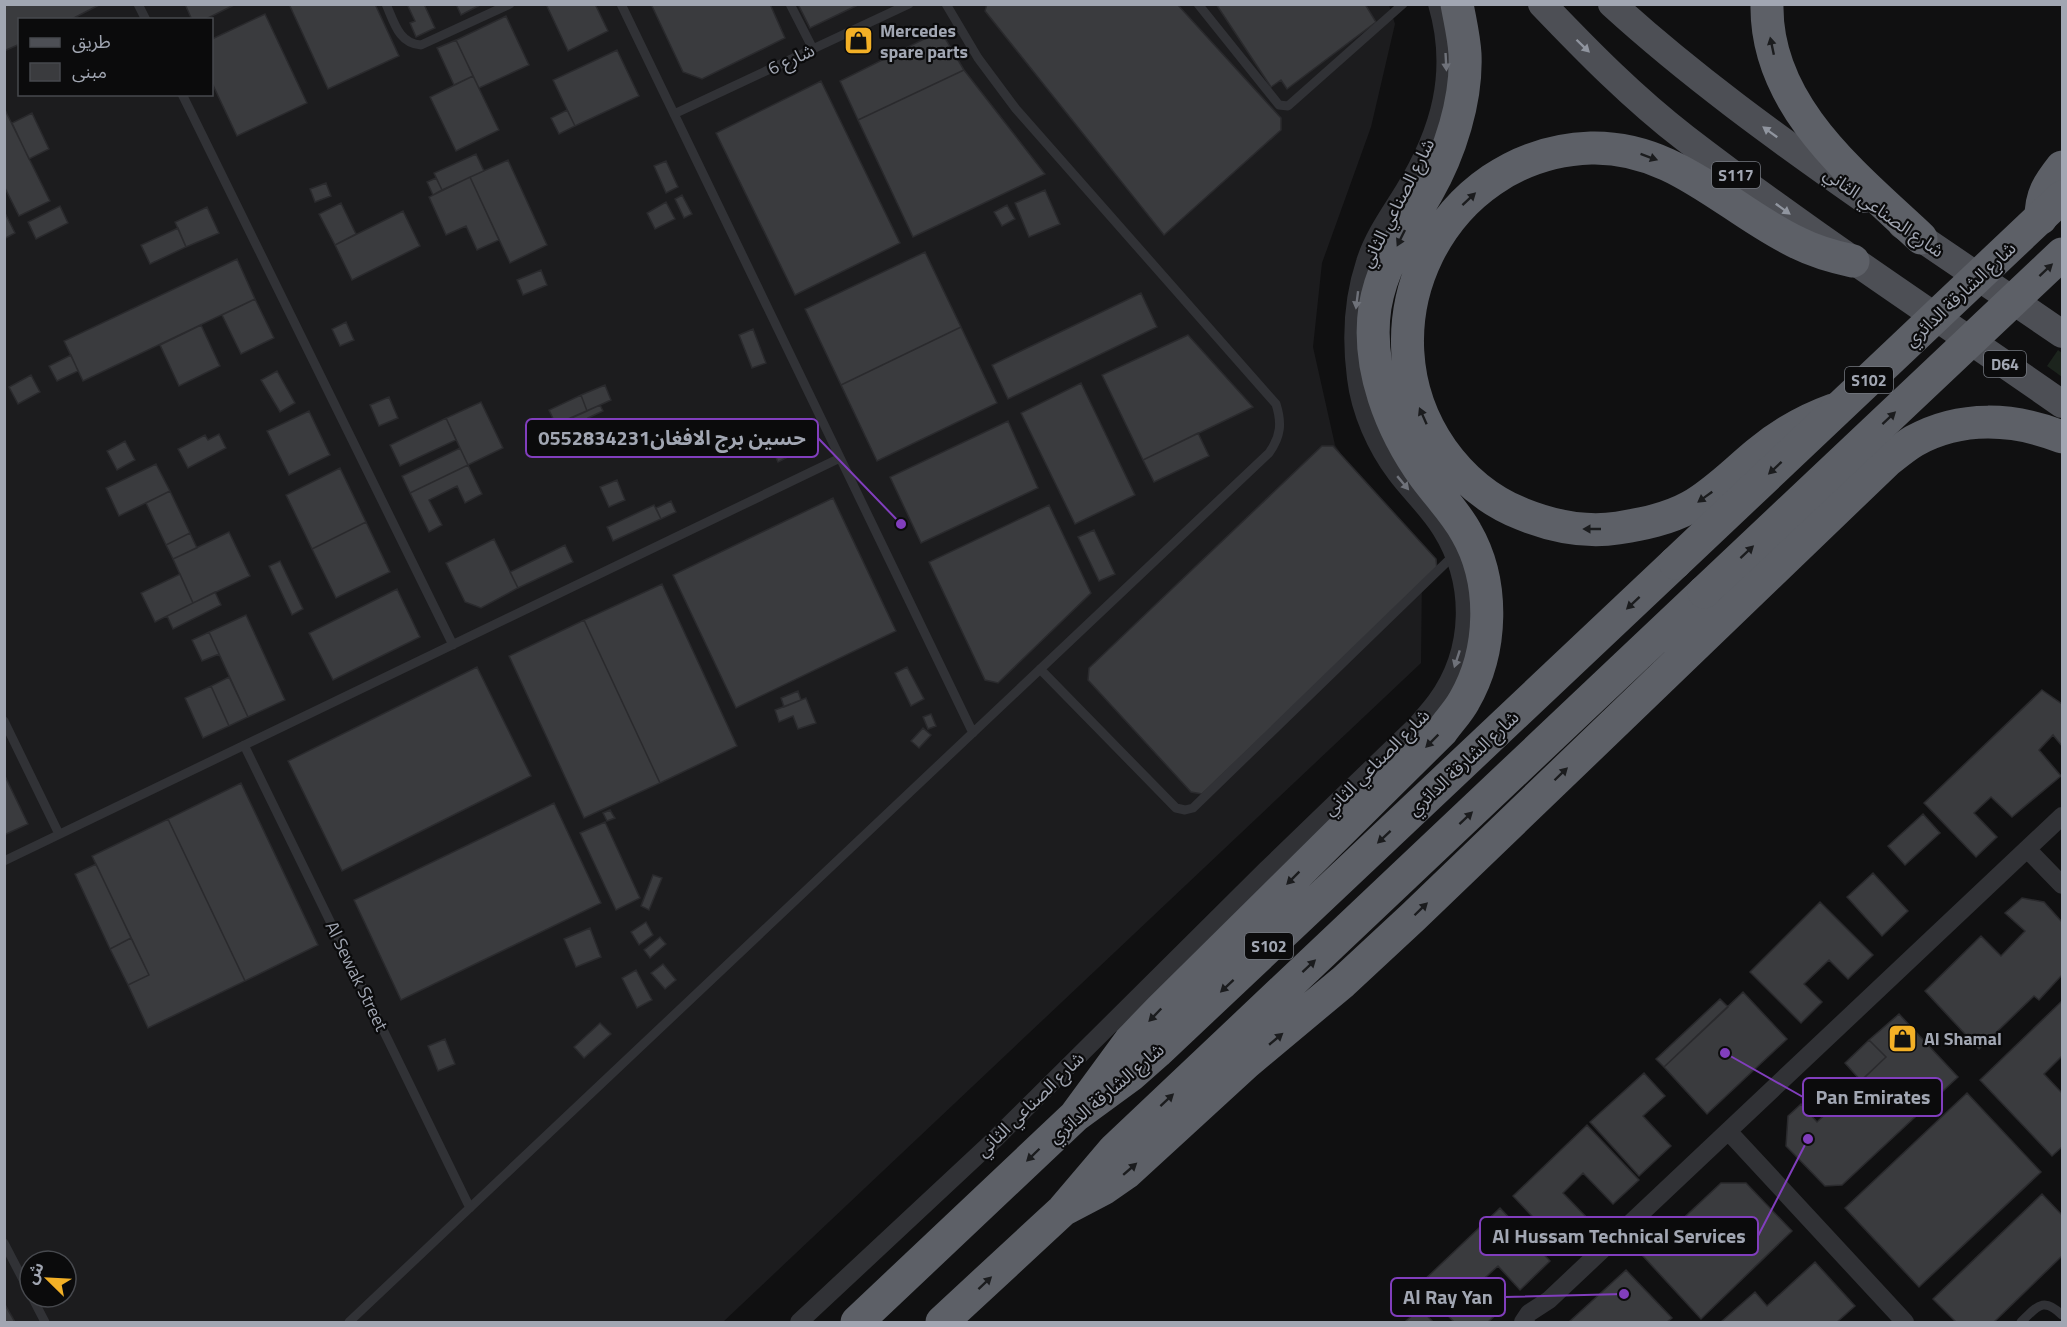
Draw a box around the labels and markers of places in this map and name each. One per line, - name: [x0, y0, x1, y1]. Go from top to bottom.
- place label: Mercedes spare parts: [880, 17, 968, 65]
- shop icon: Mercedes spare parts: [843, 24, 875, 56]
- callout: حسين برج الافغان0552834231: [526, 419, 818, 457]
- shop icon: Al Shamal: [1887, 1022, 1919, 1054]
- place label: Al Shamal: [1924, 1025, 2002, 1052]
- callout: Pan Emirates: [1803, 1078, 1942, 1116]
- callout: Al Hussam Technical Services: [1480, 1217, 1758, 1255]
- callout: Al Ray Yan: [1391, 1278, 1505, 1316]

